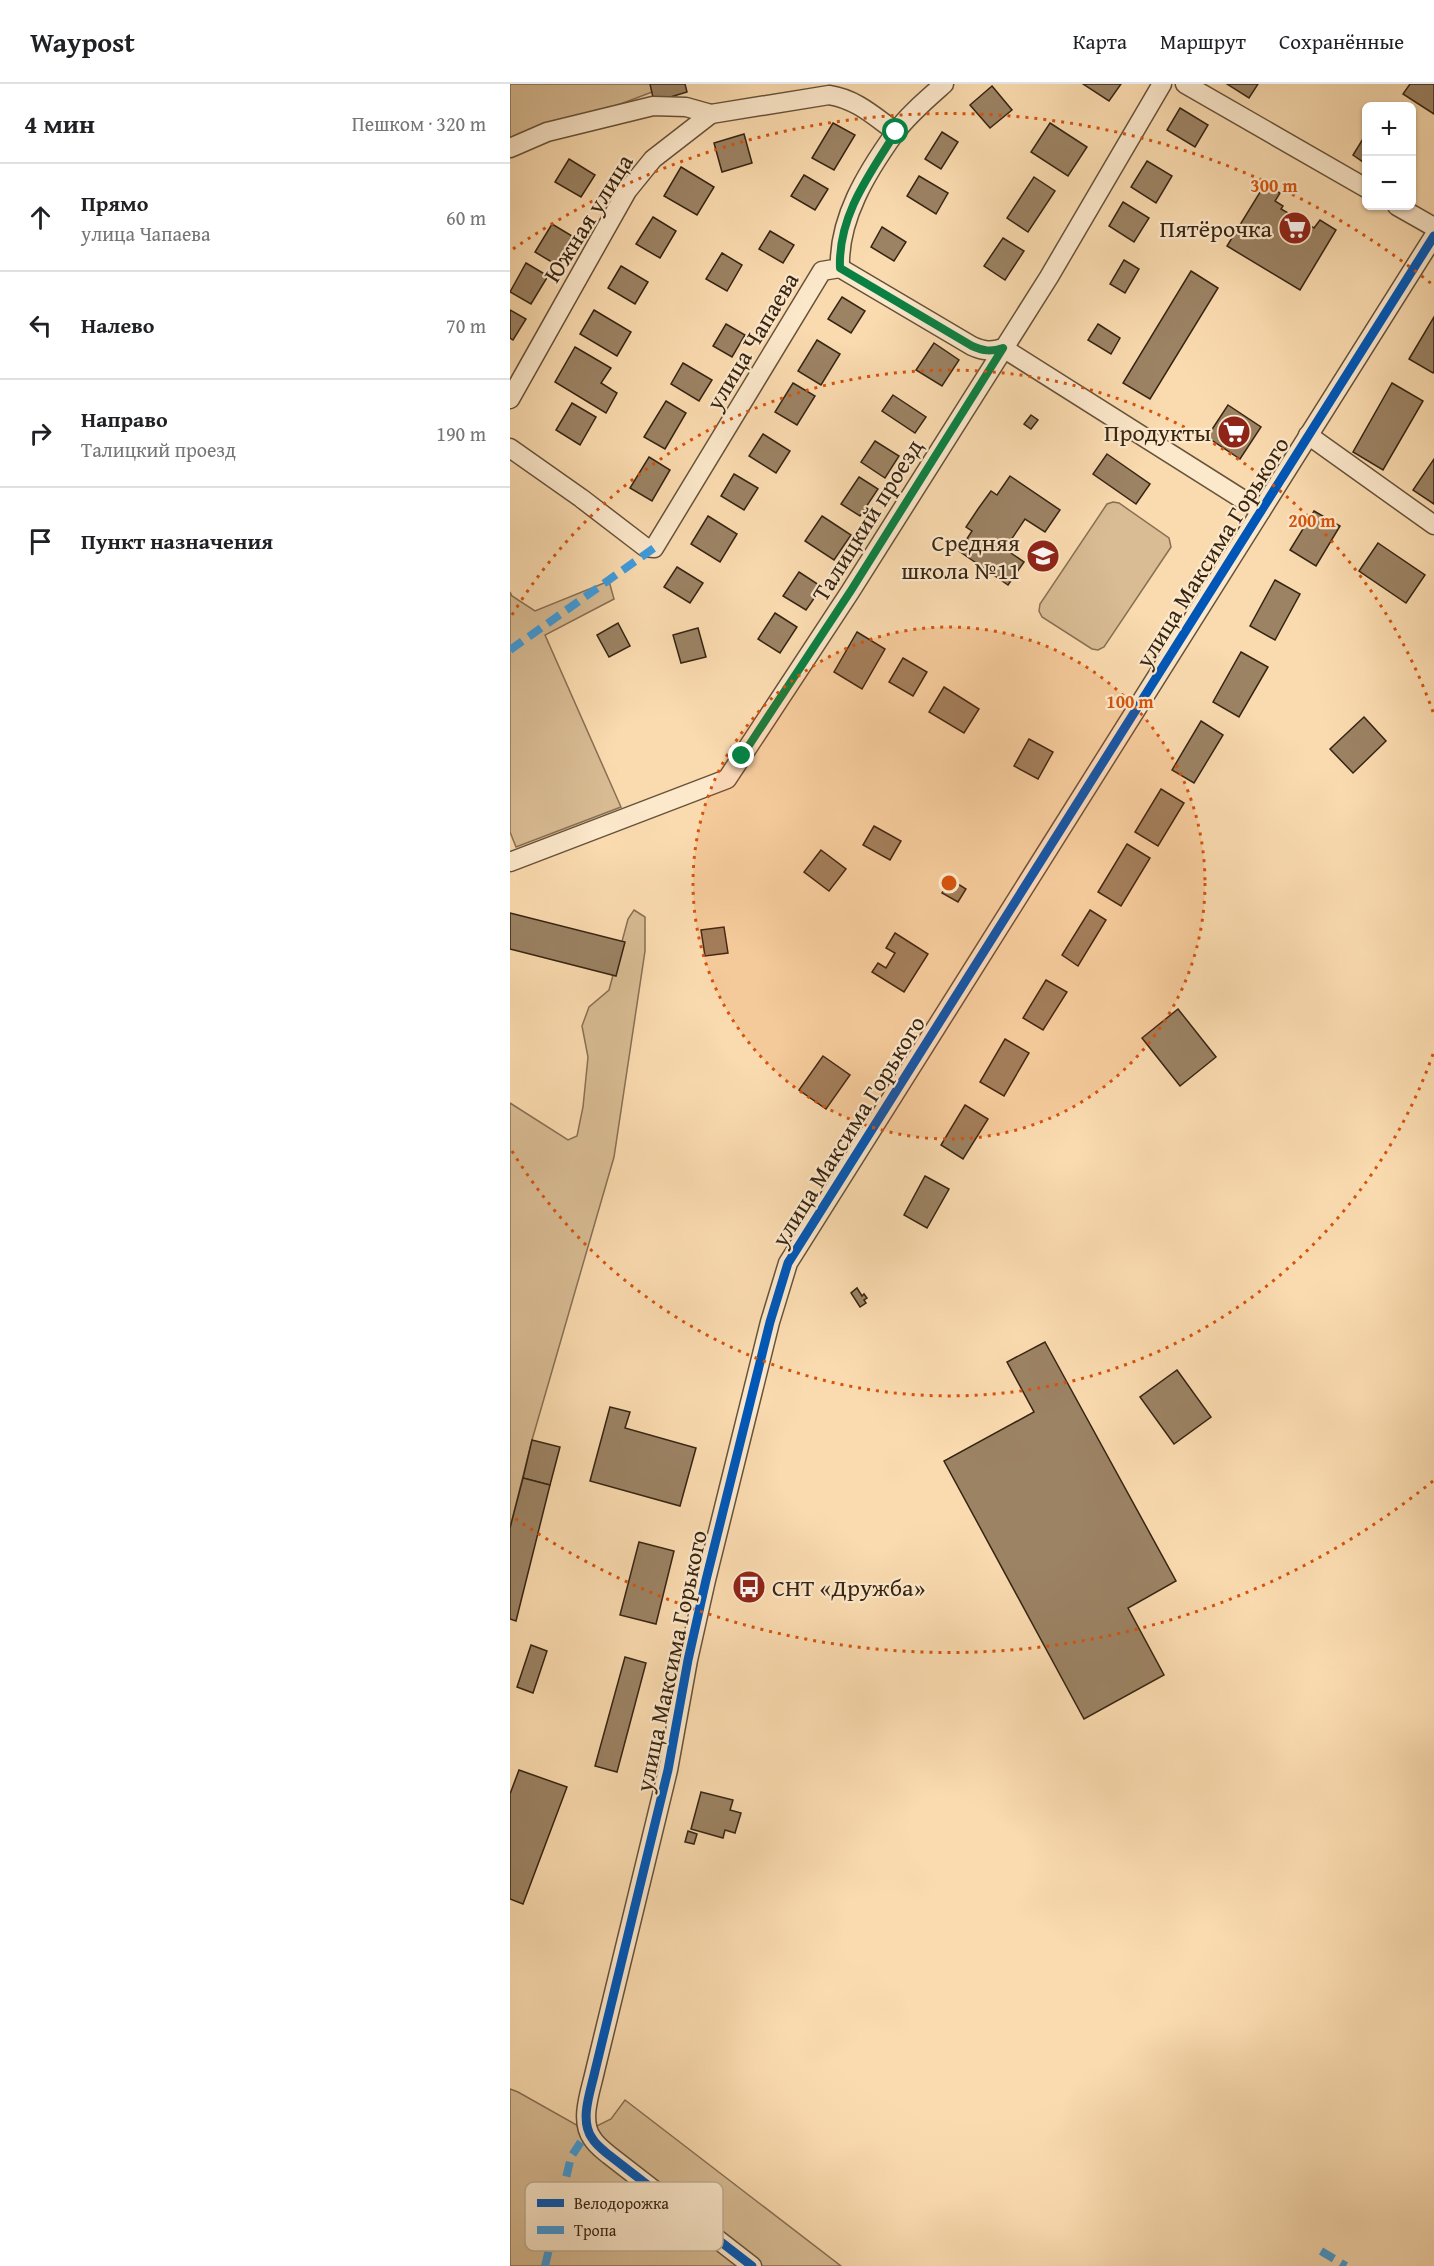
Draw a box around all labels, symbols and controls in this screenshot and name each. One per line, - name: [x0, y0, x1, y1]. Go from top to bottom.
- text: Waypost: [30, 21, 135, 62]
- text: Карта: [1073, 26, 1127, 57]
- text: Маршрут: [1160, 26, 1246, 57]
- text: Сохранённые: [1279, 26, 1404, 57]
- map controls: [1362, 102, 1416, 210]
- button: +: [1362, 102, 1416, 156]
- text: 4 мин: [24, 104, 95, 143]
- text: Пешком · 320 m: [352, 109, 486, 138]
- route start: [882, 118, 908, 144]
- street label: Южная улица: [535, 146, 642, 289]
- button: −: [1362, 156, 1416, 210]
- text: 300 m: [1250, 172, 1298, 199]
- text: Прямо: [81, 187, 148, 219]
- icon: ahead: [24, 201, 57, 234]
- text: 60 m: [446, 203, 486, 232]
- supermarket icon: Пятёрочка: [1277, 210, 1313, 246]
- place label: Пятёрочка: [1160, 211, 1273, 246]
- text: улица Чапаева: [81, 219, 211, 248]
- street label: улица Чапаева: [696, 265, 807, 418]
- icon: left: [24, 309, 57, 342]
- text: Налево: [81, 309, 154, 341]
- text: 70 m: [446, 311, 486, 340]
- text: Направо: [81, 403, 168, 435]
- supermarket icon: Продукты: [1216, 414, 1252, 450]
- place label: Продукты: [1104, 415, 1211, 450]
- icon: right: [24, 417, 57, 450]
- text: 190 m: [436, 419, 486, 448]
- street label: улица Максима Горького: [1126, 429, 1298, 675]
- street label: Талицкий проезд: [803, 432, 931, 608]
- text: Талицкий проезд: [81, 435, 236, 464]
- text: 200 m: [1288, 507, 1336, 534]
- icon: arrive: [24, 525, 57, 558]
- text: Пункт назначения: [81, 525, 273, 557]
- place label: Средняя школа №11: [901, 525, 1020, 588]
- school or university icon: Средняя школа №11: [1025, 538, 1061, 574]
- text: 100 m: [1106, 688, 1154, 715]
- route end: [728, 742, 754, 768]
- centre of rings: [939, 873, 959, 893]
- street label: улица Максима Горького: [762, 1008, 934, 1254]
- street label: улица Максима Горького: [626, 1527, 716, 1796]
- bus stop icon: СНТ «Дружба»: [731, 1569, 767, 1605]
- place label: СНТ «Дружба»: [772, 1570, 925, 1605]
- legend: [525, 2182, 723, 2251]
- text: Велодорожка: [574, 2191, 669, 2215]
- text: Тропа: [574, 2218, 617, 2242]

